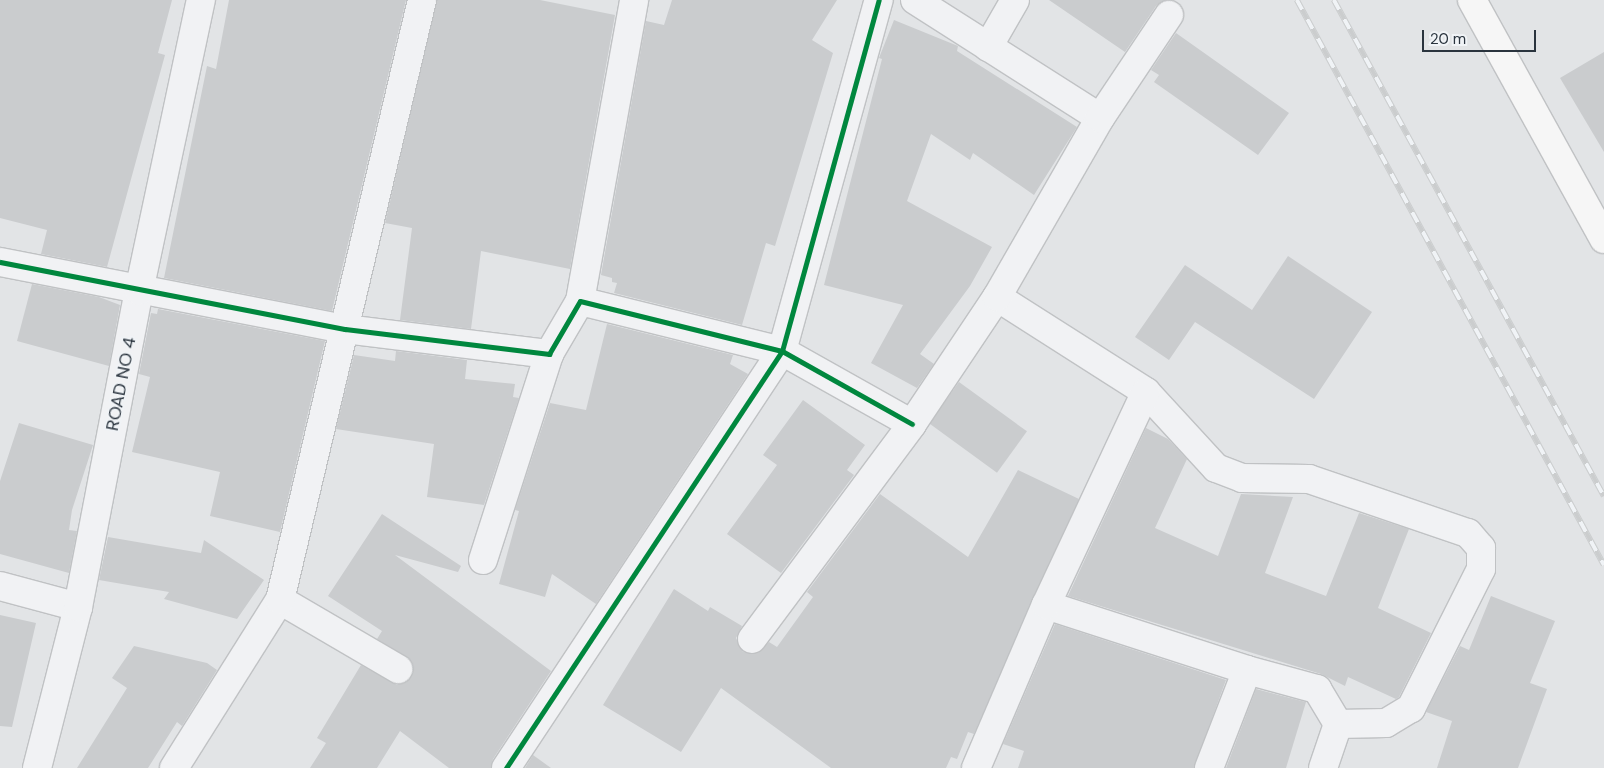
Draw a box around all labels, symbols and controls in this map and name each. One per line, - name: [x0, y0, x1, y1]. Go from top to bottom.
- scale bar: [1424, 20, 1538, 52]
- text: 20 m: [1430, 29, 1466, 49]
- street label: ROAD NO 4: [101, 335, 141, 433]

